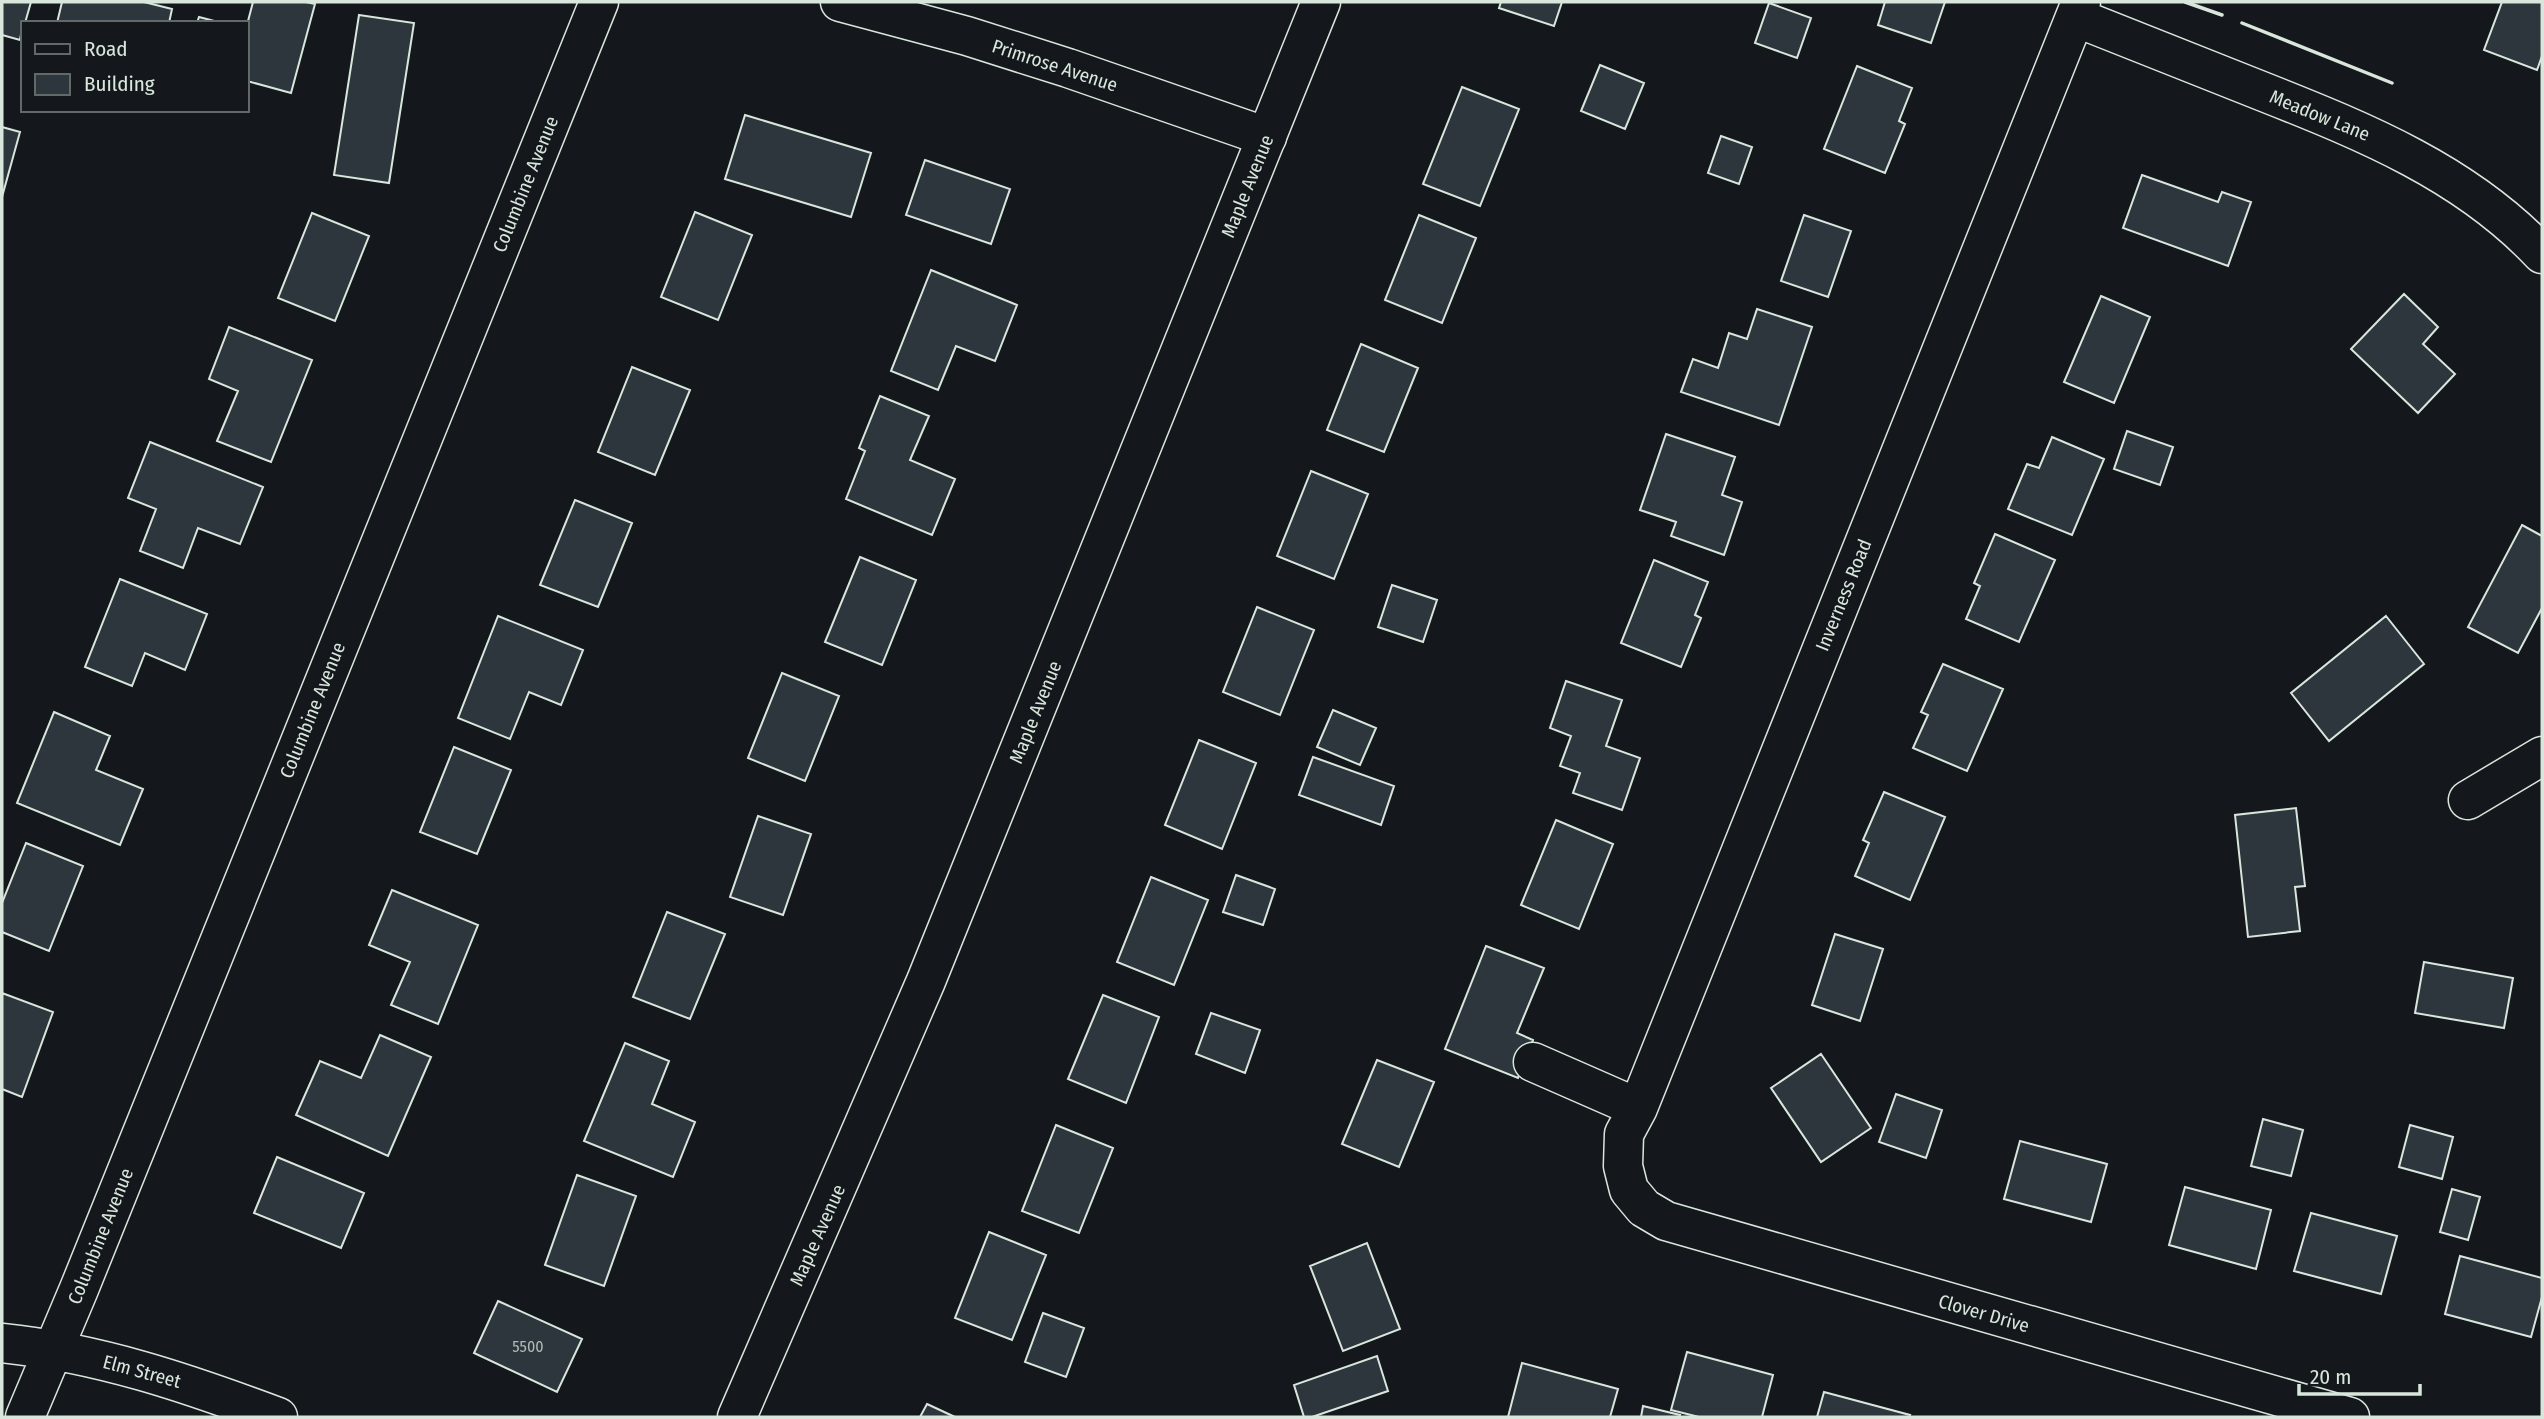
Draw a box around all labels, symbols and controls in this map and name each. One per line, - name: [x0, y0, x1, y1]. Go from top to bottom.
- legend: [21, 21, 248, 112]
- street label: Primrose Avenue: [989, 34, 1121, 97]
- text: Road: [84, 36, 128, 62]
- text: Building: [84, 71, 155, 97]
- street label: Meadow Lane: [2266, 85, 2373, 146]
- street label: Columbine Avenue: [488, 113, 563, 256]
- street label: Maple Avenue: [1216, 131, 1279, 241]
- street label: Inverness Road: [1811, 536, 1876, 654]
- street label: Columbine Avenue: [275, 639, 350, 782]
- street label: Maple Avenue: [1004, 657, 1067, 767]
- street label: Columbine Avenue: [63, 1165, 138, 1308]
- street label: Maple Avenue: [785, 1181, 850, 1290]
- street label: Clover Drive: [1936, 1290, 2032, 1337]
- house number: 5500: [512, 1337, 544, 1356]
- street label: Elm Street: [100, 1350, 184, 1393]
- scale bar: [2299, 1352, 2420, 1396]
- text: 20 m: [2310, 1364, 2351, 1390]

